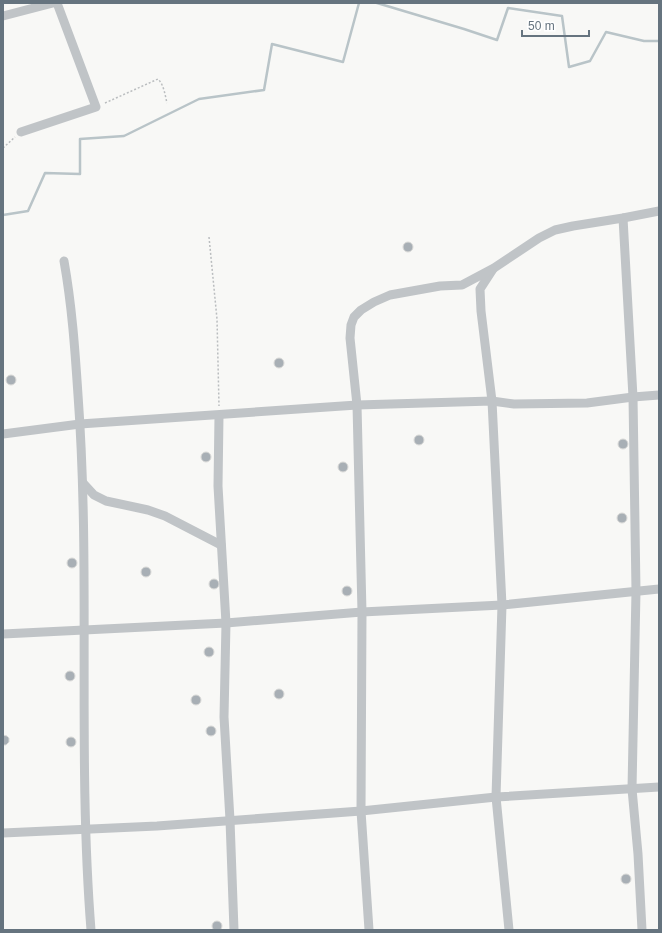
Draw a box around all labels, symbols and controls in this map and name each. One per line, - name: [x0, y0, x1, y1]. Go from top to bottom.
- scale bar: [522, 12, 589, 38]
- text: 50 m: [528, 19, 555, 33]

